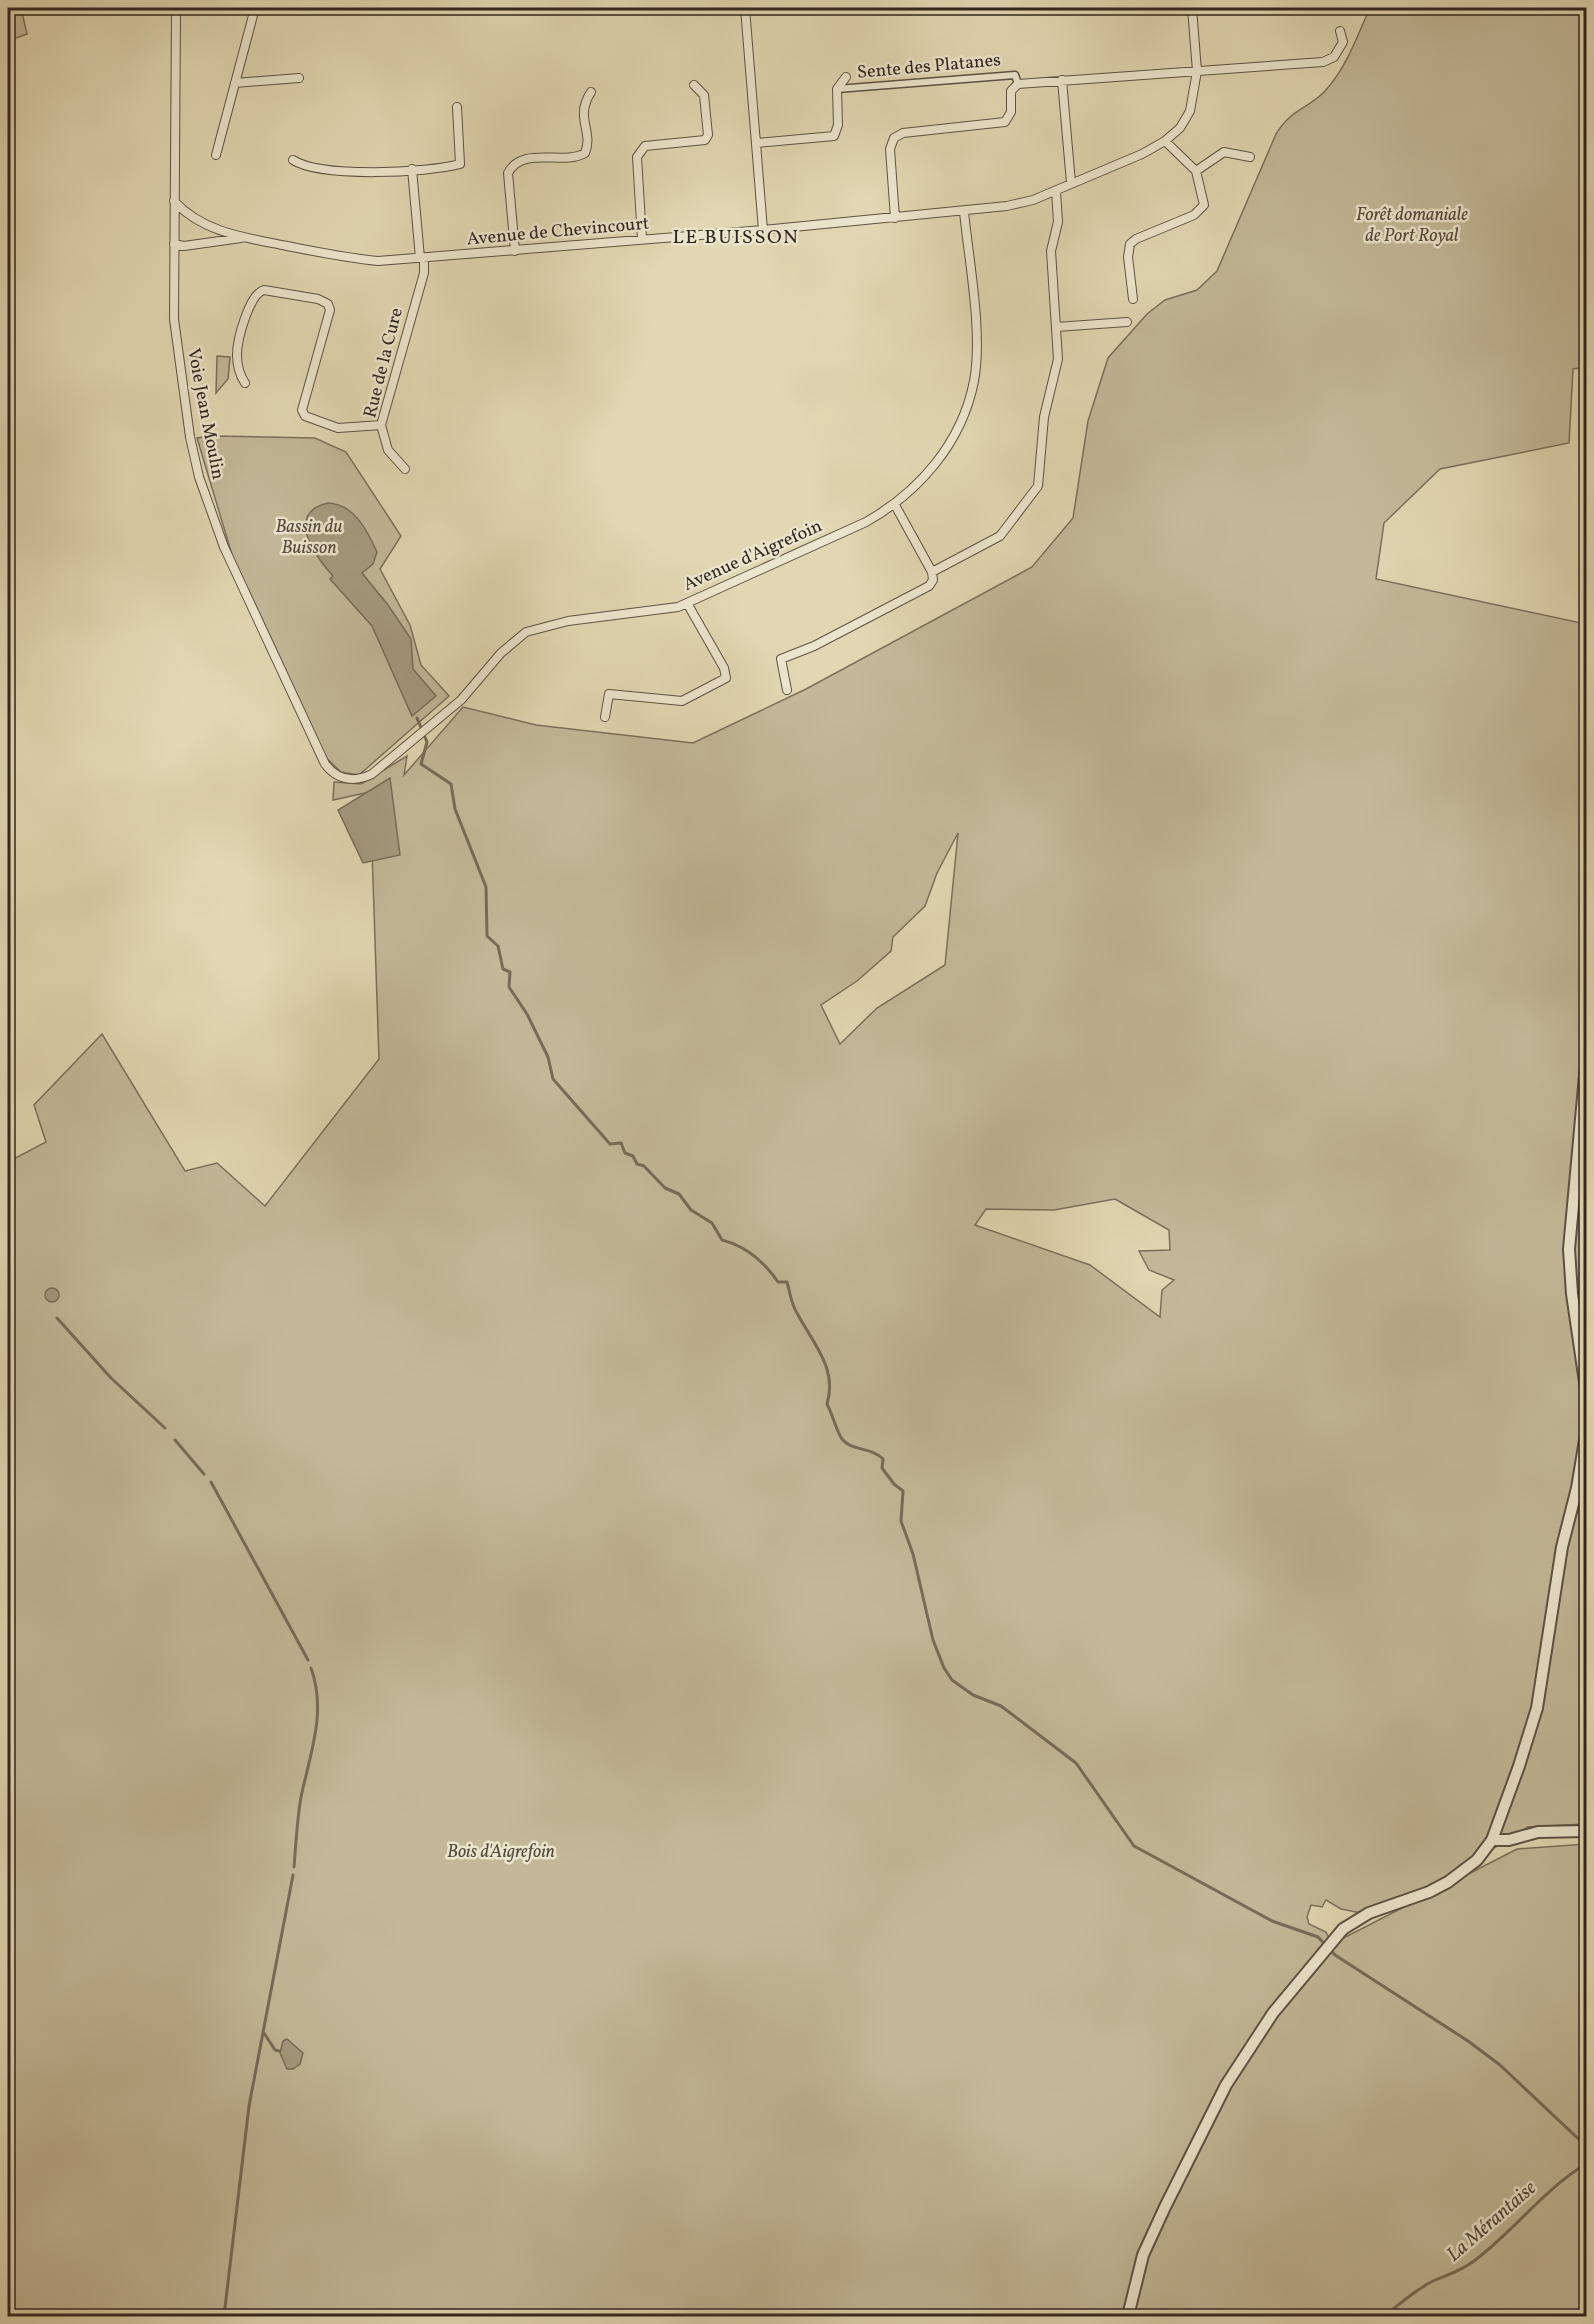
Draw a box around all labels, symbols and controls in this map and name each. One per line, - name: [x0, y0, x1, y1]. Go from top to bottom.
- street label: Sente des Platanes: [856, 48, 1002, 86]
- park label: Forêt domaniale de Port Royal: [1356, 203, 1468, 249]
- street label: Avenue de Chevincourt: [466, 212, 650, 252]
- district label: LE BUISSON: [673, 224, 799, 252]
- street label: Rue de la Cure: [358, 305, 410, 421]
- street label: Voie Jean Moulin: [180, 346, 230, 482]
- street label: Avenue d'Aigrefoin: [680, 514, 827, 598]
- park label: Bassin du Buisson: [275, 515, 343, 561]
- park label: Bois d'Aigrefoin: [447, 1840, 555, 1865]
- water label: La Mérantaise: [1441, 2175, 1543, 2269]

